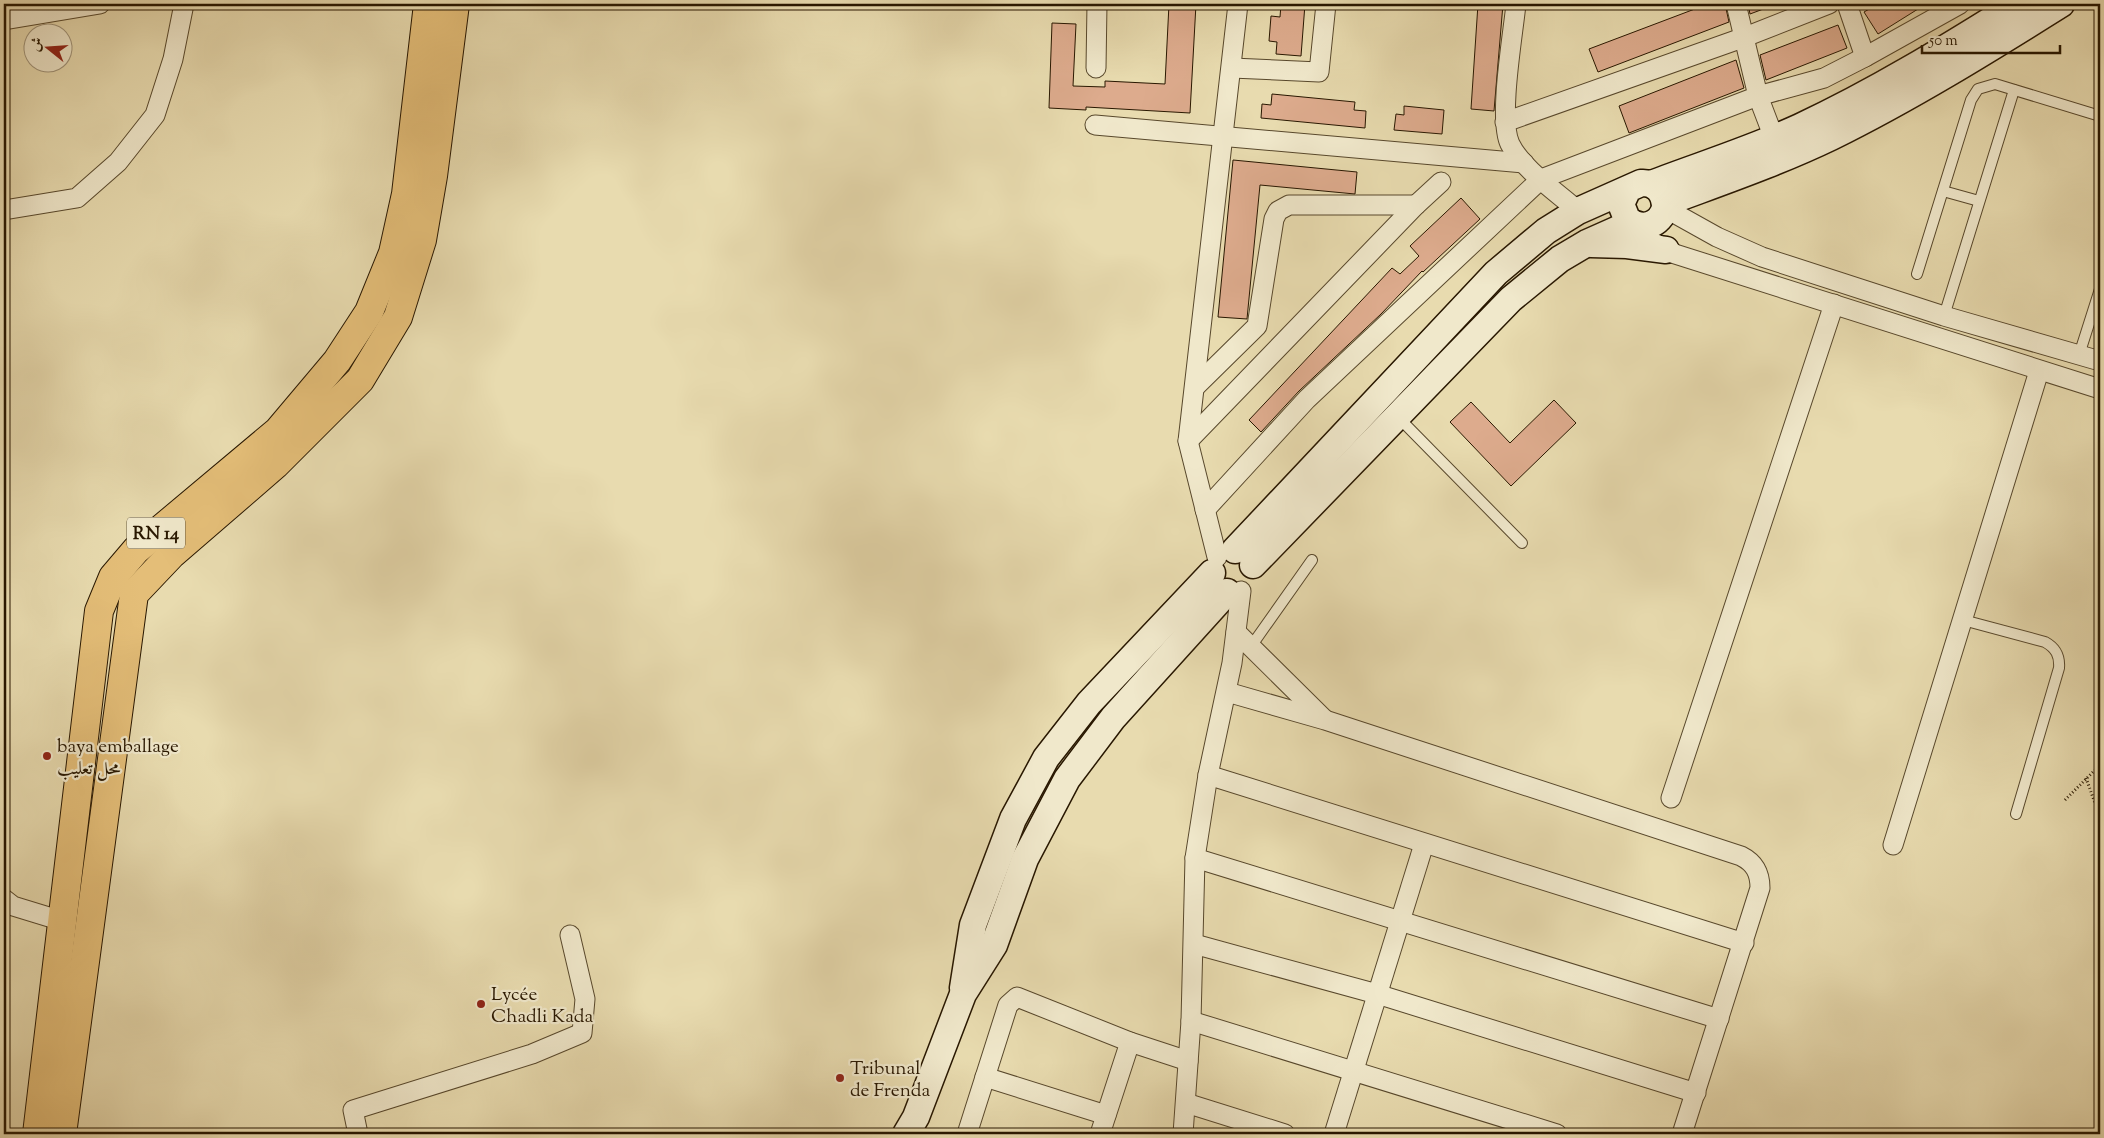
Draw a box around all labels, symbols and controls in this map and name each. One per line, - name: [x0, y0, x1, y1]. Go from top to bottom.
- north arrow: [22, 22, 72, 72]
- scale bar: [1922, 22, 2059, 54]
- text: 50 m: [1928, 31, 1958, 52]
- text: ش: [26, 35, 49, 54]
- road number: RN 14: [127, 518, 185, 548]
- place label: baya emballage محل تعليب: [57, 734, 179, 783]
- marker: baya emballage محل تعليب: [41, 750, 53, 762]
- place label: Lycée Chadli Kada: [491, 982, 593, 1031]
- marker: Lycée Chadli Kada: [475, 998, 487, 1010]
- place label: Tribunal de Frenda: [850, 1056, 930, 1105]
- marker: Tribunal de Frenda: [834, 1072, 846, 1084]

